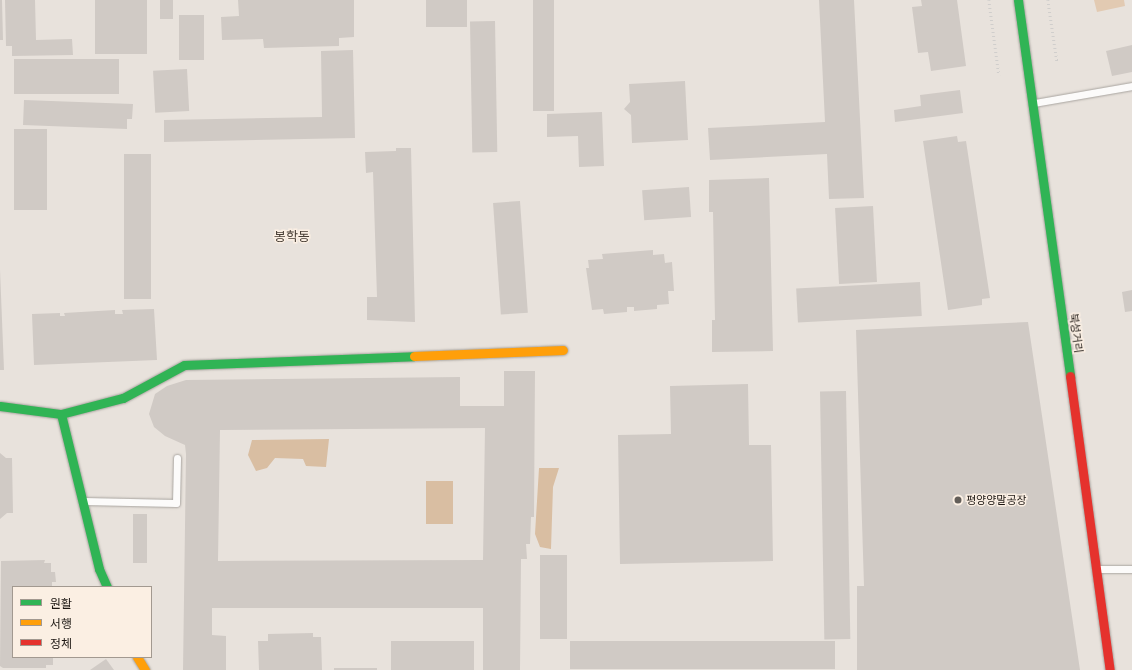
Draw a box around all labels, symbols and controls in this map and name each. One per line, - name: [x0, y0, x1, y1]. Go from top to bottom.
- district label: 봉학동: [274, 228, 310, 244]
- street label: 북성거리: [1067, 312, 1085, 354]
- place label: 평양양말공장: [966, 493, 1027, 507]
- marker: 평양양말공장: [953, 495, 963, 505]
- legend: [12, 586, 152, 658]
- text: 원활: [50, 596, 72, 611]
- text: 서행: [50, 616, 72, 631]
- text: 정체: [50, 636, 72, 651]

